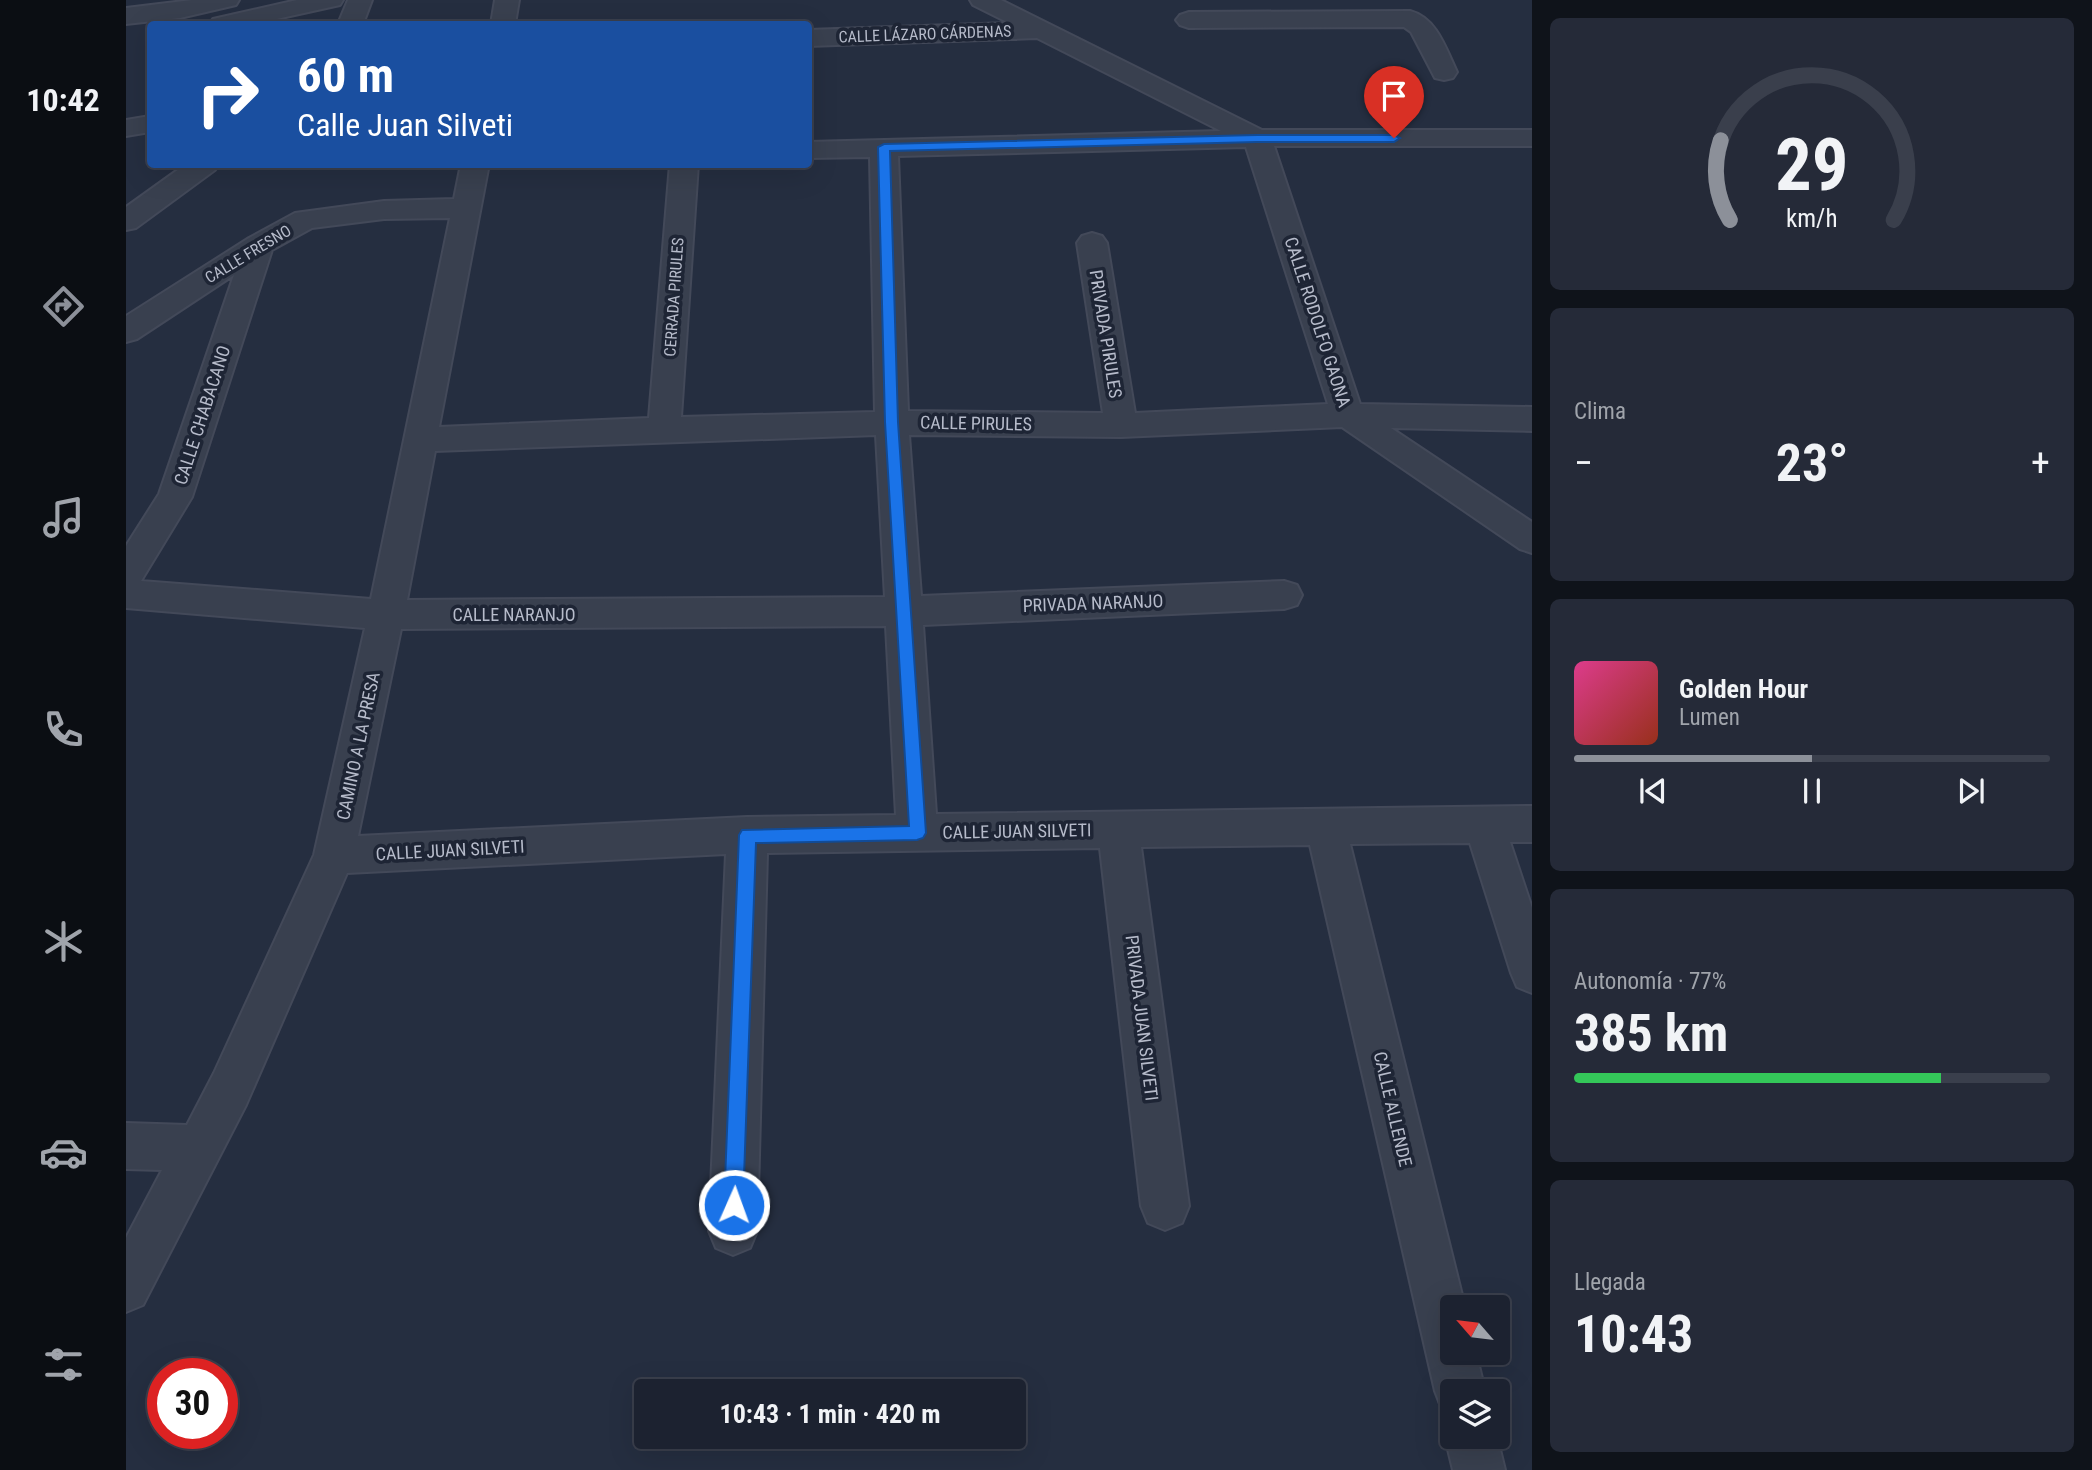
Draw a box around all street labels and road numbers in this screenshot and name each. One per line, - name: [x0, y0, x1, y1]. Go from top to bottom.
- street label: CALLE LÁZARO CÁRDENAS: [838, 21, 1012, 47]
- street label: CALLE FRESNO: [201, 221, 295, 287]
- street label: CALLE RODOLFO GAONA: [1281, 234, 1356, 410]
- street label: CERRADA PIRULES: [660, 237, 688, 357]
- street label: PRIVADA PIRULES: [1086, 268, 1126, 400]
- street label: CALLE CHABACANO: [170, 343, 234, 487]
- street label: CALLE PIRULES: [920, 412, 1032, 434]
- street label: PRIVADA NARANJO: [1022, 590, 1164, 616]
- street label: CALLE NARANJO: [452, 604, 576, 625]
- street label: CAMINO A LA PRESA: [332, 670, 384, 822]
- street label: CALLE JUAN SILVETI: [942, 819, 1092, 843]
- street label: CALLE JUAN SILVETI: [375, 836, 525, 864]
- street label: PRIVADA JUAN SILVETI: [1121, 934, 1163, 1102]
- street label: CALLE ALLENDE: [1370, 1049, 1416, 1169]

